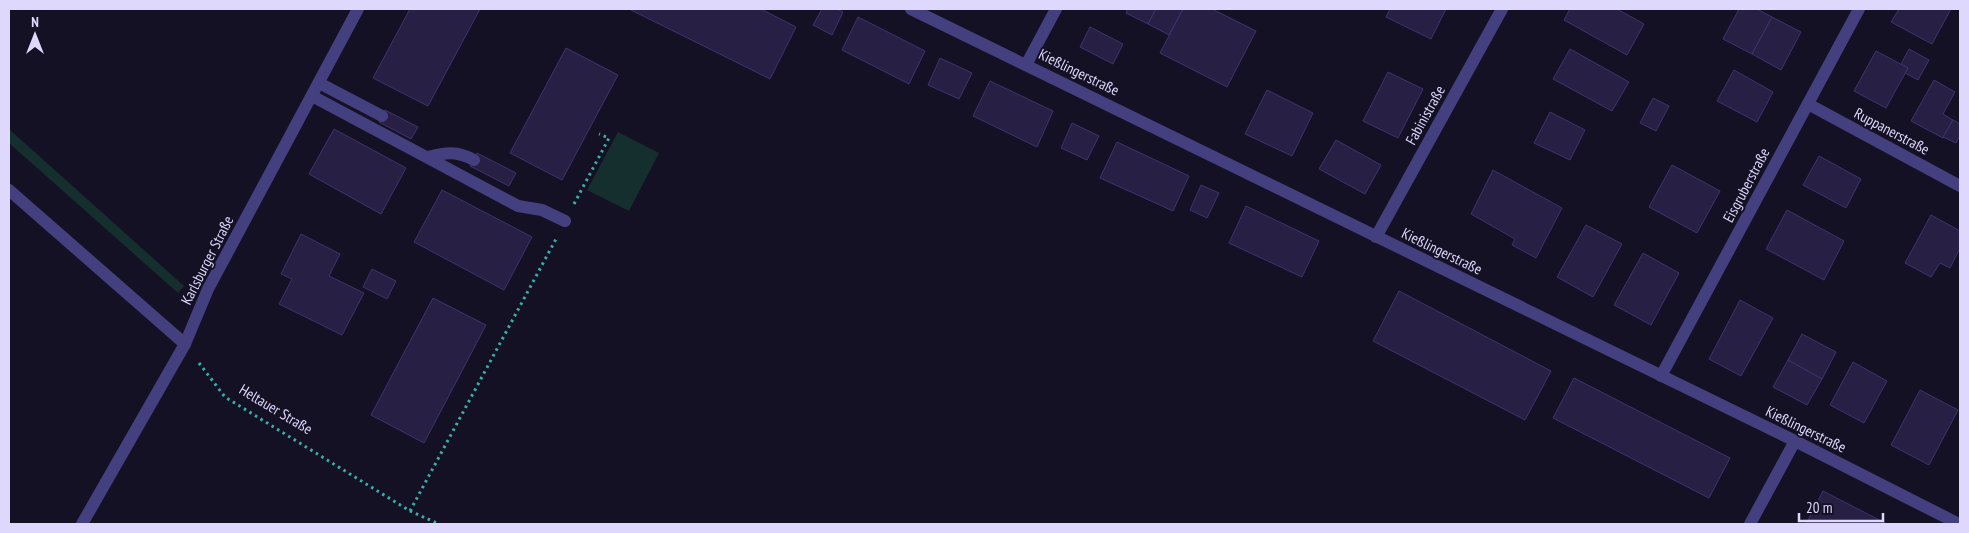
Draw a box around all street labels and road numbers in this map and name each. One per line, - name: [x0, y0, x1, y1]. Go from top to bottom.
- street label: Kießlingerstraße: [1036, 44, 1122, 100]
- street label: Fabinistraße: [1401, 82, 1449, 148]
- street label: Ruppanerstraße: [1851, 103, 1933, 159]
- street label: Eisgruberstraße: [1718, 145, 1774, 225]
- street label: Karlsburger Straße: [177, 212, 237, 308]
- street label: Kießlingerstraße: [1399, 223, 1485, 279]
- street label: Heltauer Straße: [236, 380, 316, 438]
- street label: Kießlingerstraße: [1763, 401, 1849, 457]

